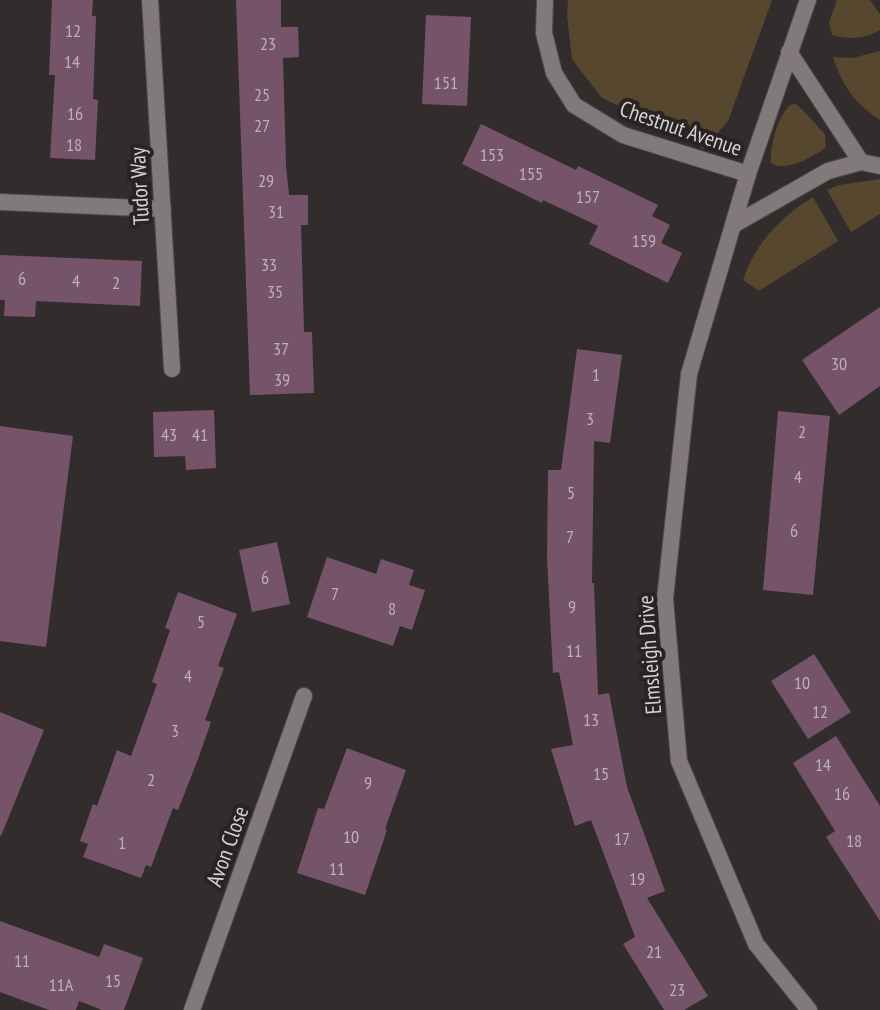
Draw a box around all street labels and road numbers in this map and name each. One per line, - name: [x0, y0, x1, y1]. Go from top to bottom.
- street label: Chestnut Avenue: [616, 94, 746, 162]
- street label: Tudor Way: [123, 146, 155, 226]
- street label: Elmsleigh Drive: [631, 595, 667, 715]
- street label: Avon Close: [200, 802, 254, 890]

